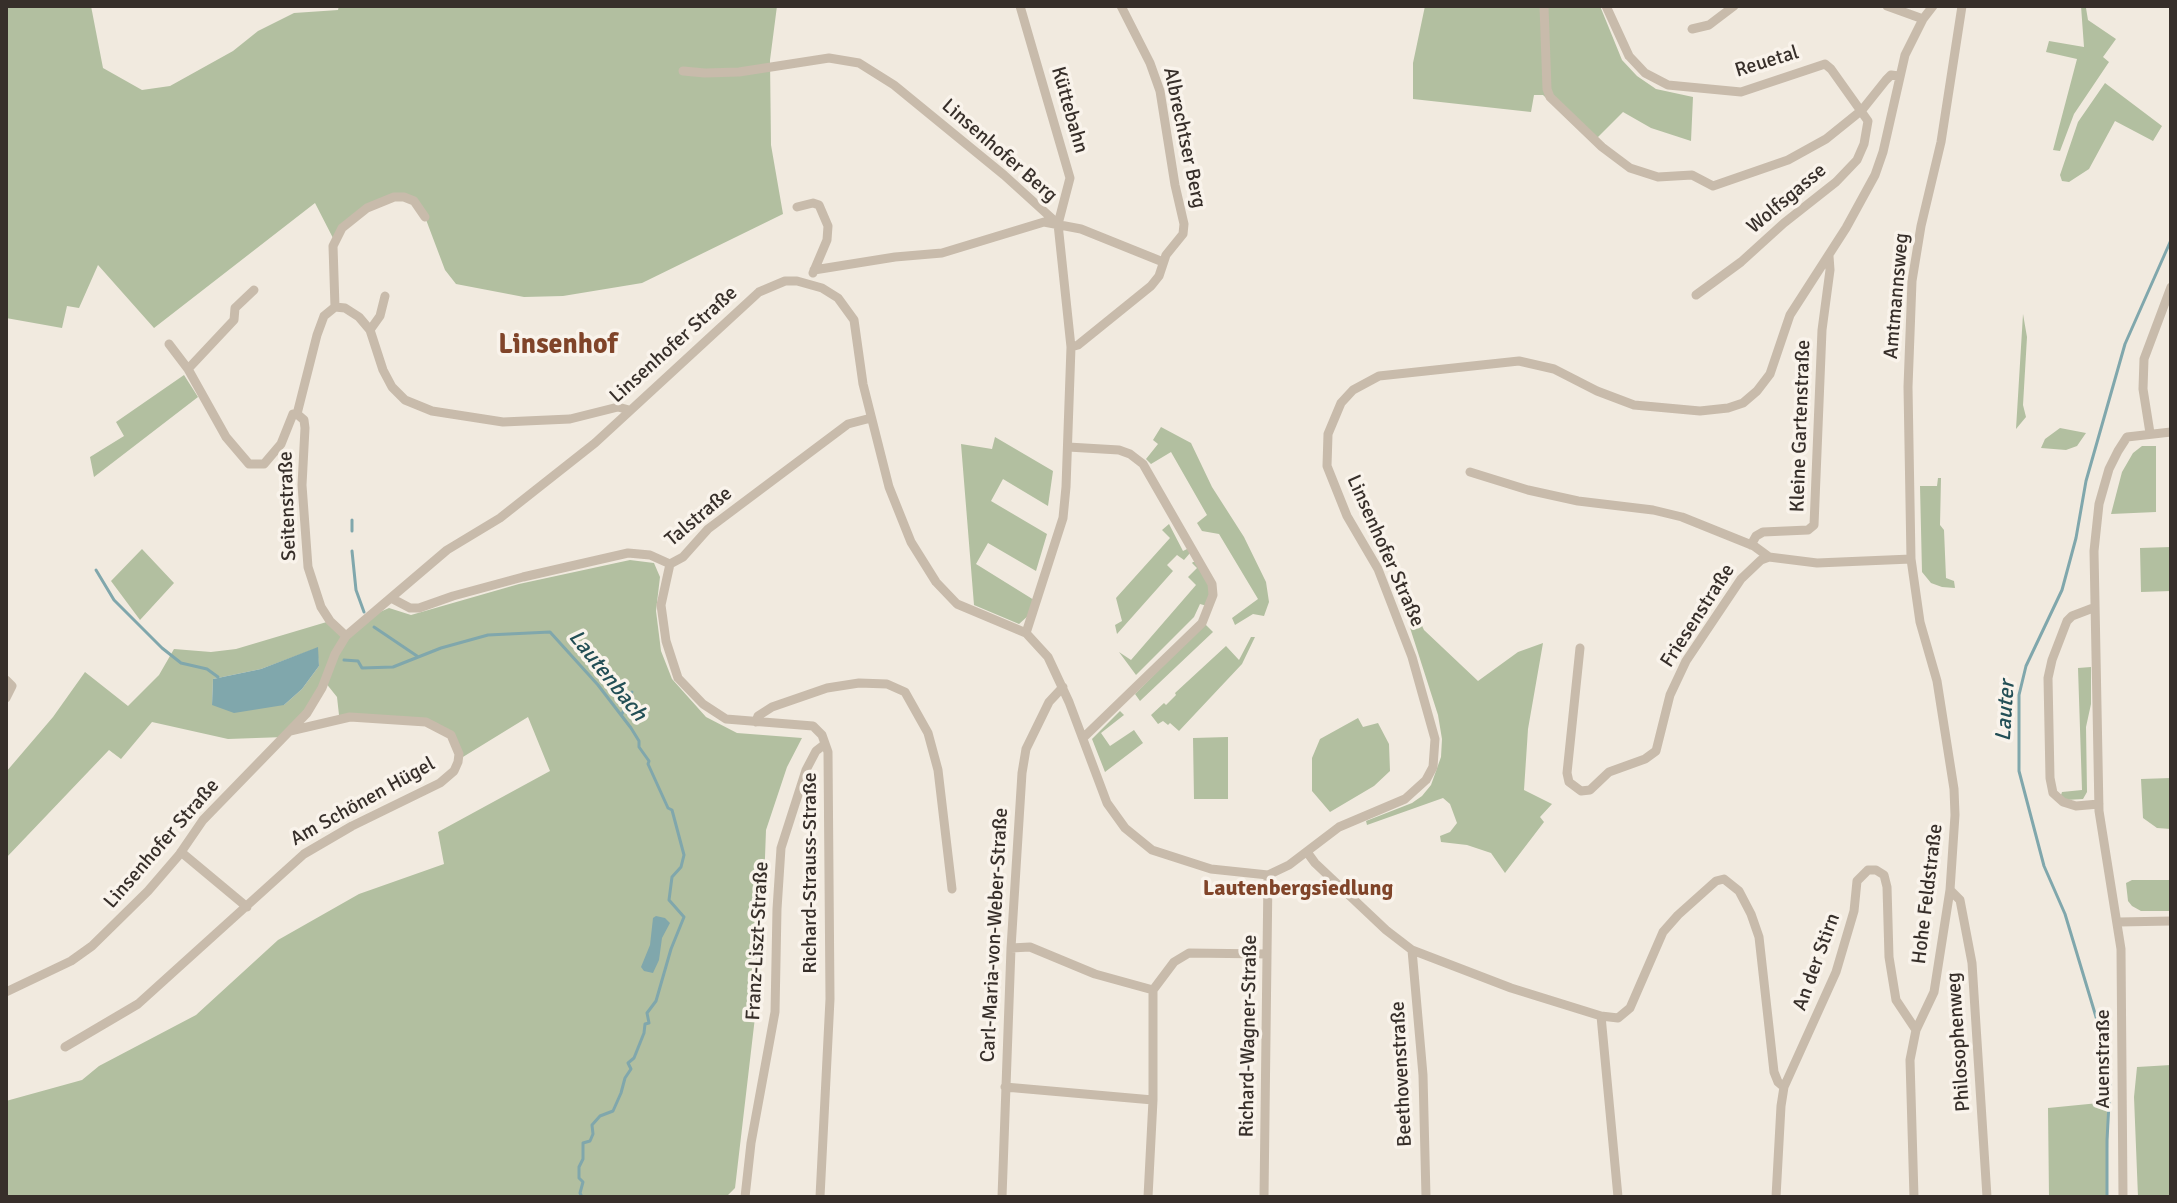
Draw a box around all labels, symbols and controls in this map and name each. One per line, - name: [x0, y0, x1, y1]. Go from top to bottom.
- street label: Reuetal: [1732, 41, 1802, 83]
- street label: Küttebahn: [1045, 64, 1093, 156]
- street label: Albrechtser Berg: [1157, 66, 1211, 210]
- street label: Linsenhofer Berg: [936, 94, 1062, 208]
- street label: Wolfsgasse: [1743, 159, 1831, 239]
- street label: Amtmannsweg: [1880, 232, 1914, 360]
- street label: Linsenhofer Straße: [605, 281, 743, 409]
- district label: Linsenhof: [498, 329, 618, 363]
- street label: Kleine Gartenstraße: [1786, 339, 1816, 513]
- street label: Seitenstraße: [274, 451, 302, 561]
- street label: Linsenhofer Straße: [1341, 471, 1429, 631]
- street label: Talstraße: [661, 482, 737, 552]
- street label: Friesenstraße: [1656, 560, 1740, 672]
- water label: Lautenbach: [562, 625, 652, 727]
- water label: Lauter: [1991, 680, 2021, 742]
- street label: Am Schönen Hügel: [287, 752, 439, 852]
- street label: Richard-Strauss-Straße: [799, 772, 823, 974]
- street label: Linsenhofer Straße: [99, 774, 225, 914]
- street label: Carl-Maria-von-Weber-Straße: [976, 807, 1014, 1063]
- street label: Hohe Feldstraße: [1907, 823, 1949, 965]
- street label: Franz-Liszt-Straße: [742, 861, 774, 1021]
- district label: Lautenbergsiedlung: [1203, 876, 1393, 902]
- street label: An der Stirn: [1788, 910, 1846, 1014]
- street label: Richard-Wagner-Straße: [1235, 934, 1263, 1138]
- street label: Philosophenweg: [1942, 971, 1976, 1113]
- street label: Beethovenstraße: [1386, 1001, 1418, 1147]
- street label: Auenstraße: [2092, 1009, 2116, 1109]

